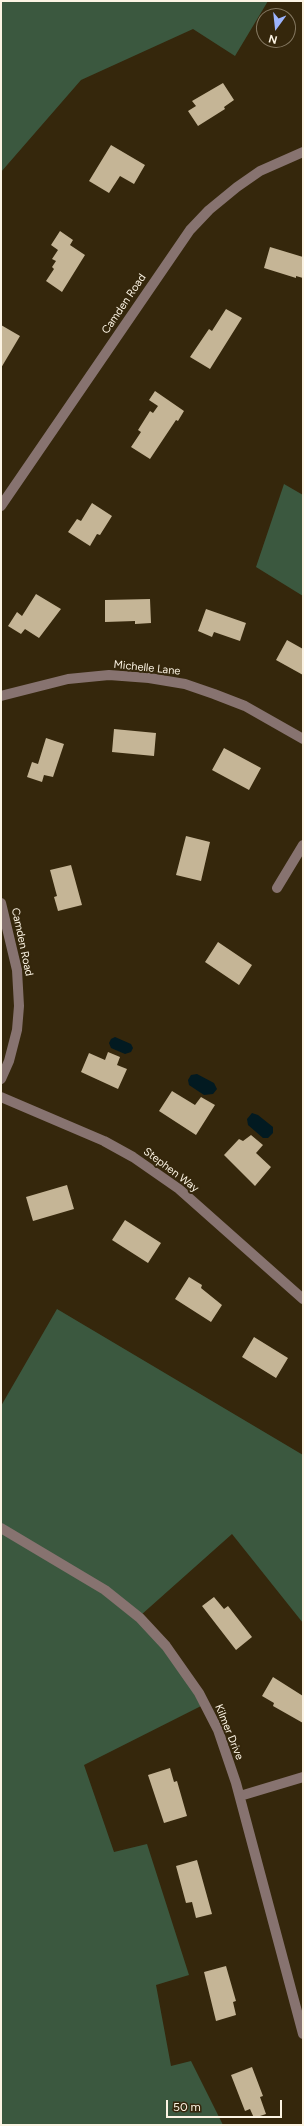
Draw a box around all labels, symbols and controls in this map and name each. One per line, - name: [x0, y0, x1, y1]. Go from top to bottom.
- north arrow: [256, 8, 296, 48]
- text: N: [267, 32, 279, 46]
- street label: Camden Road: [99, 271, 149, 337]
- street label: Michelle Lane: [113, 658, 181, 678]
- street label: Camden Road: [8, 907, 36, 977]
- street label: Stephen Way: [141, 1145, 201, 1195]
- street label: Kilmer Drive: [212, 1702, 246, 1762]
- scale bar: [168, 2092, 284, 2118]
- text: 50 m: [173, 2100, 201, 2114]

